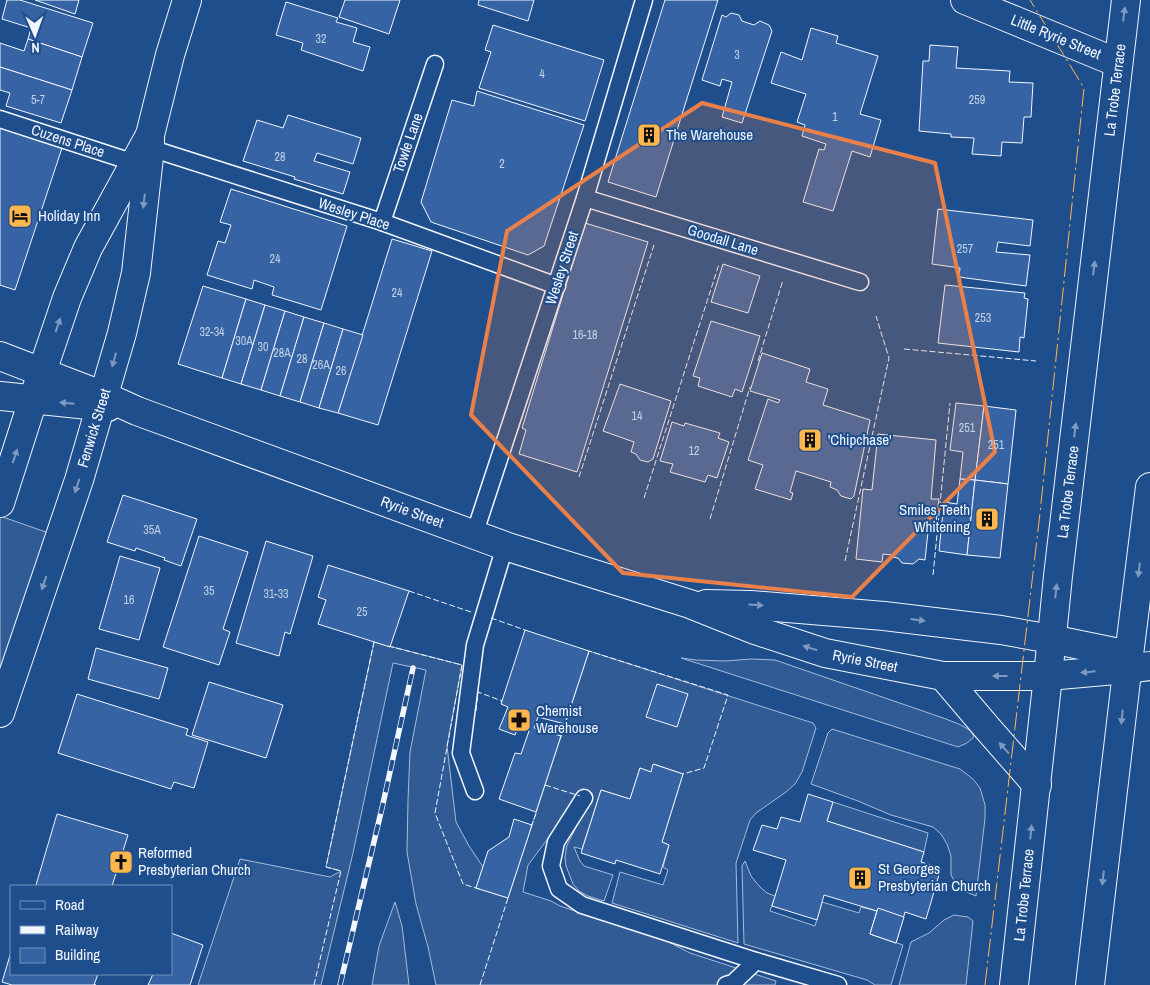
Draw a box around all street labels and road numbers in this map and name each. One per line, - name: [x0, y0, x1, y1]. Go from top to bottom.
- street label: Little Ryrie Street: [1008, 9, 1105, 64]
- street label: La Trobe Terrace: [1098, 42, 1131, 137]
- street label: Towle Lane: [387, 110, 428, 176]
- street label: Cuzens Place: [29, 119, 108, 162]
- street label: Wesley Place: [316, 192, 393, 235]
- street label: Goodall Lane: [685, 219, 761, 260]
- street label: Wesley Street: [540, 228, 583, 307]
- street label: Fenwick Street: [72, 385, 116, 470]
- street label: La Trobe Terrace: [1051, 444, 1084, 539]
- street label: Ryrie Street: [378, 490, 447, 533]
- street label: Ryrie Street: [831, 644, 900, 677]
- street label: La Trobe Terrace: [1008, 848, 1039, 942]

